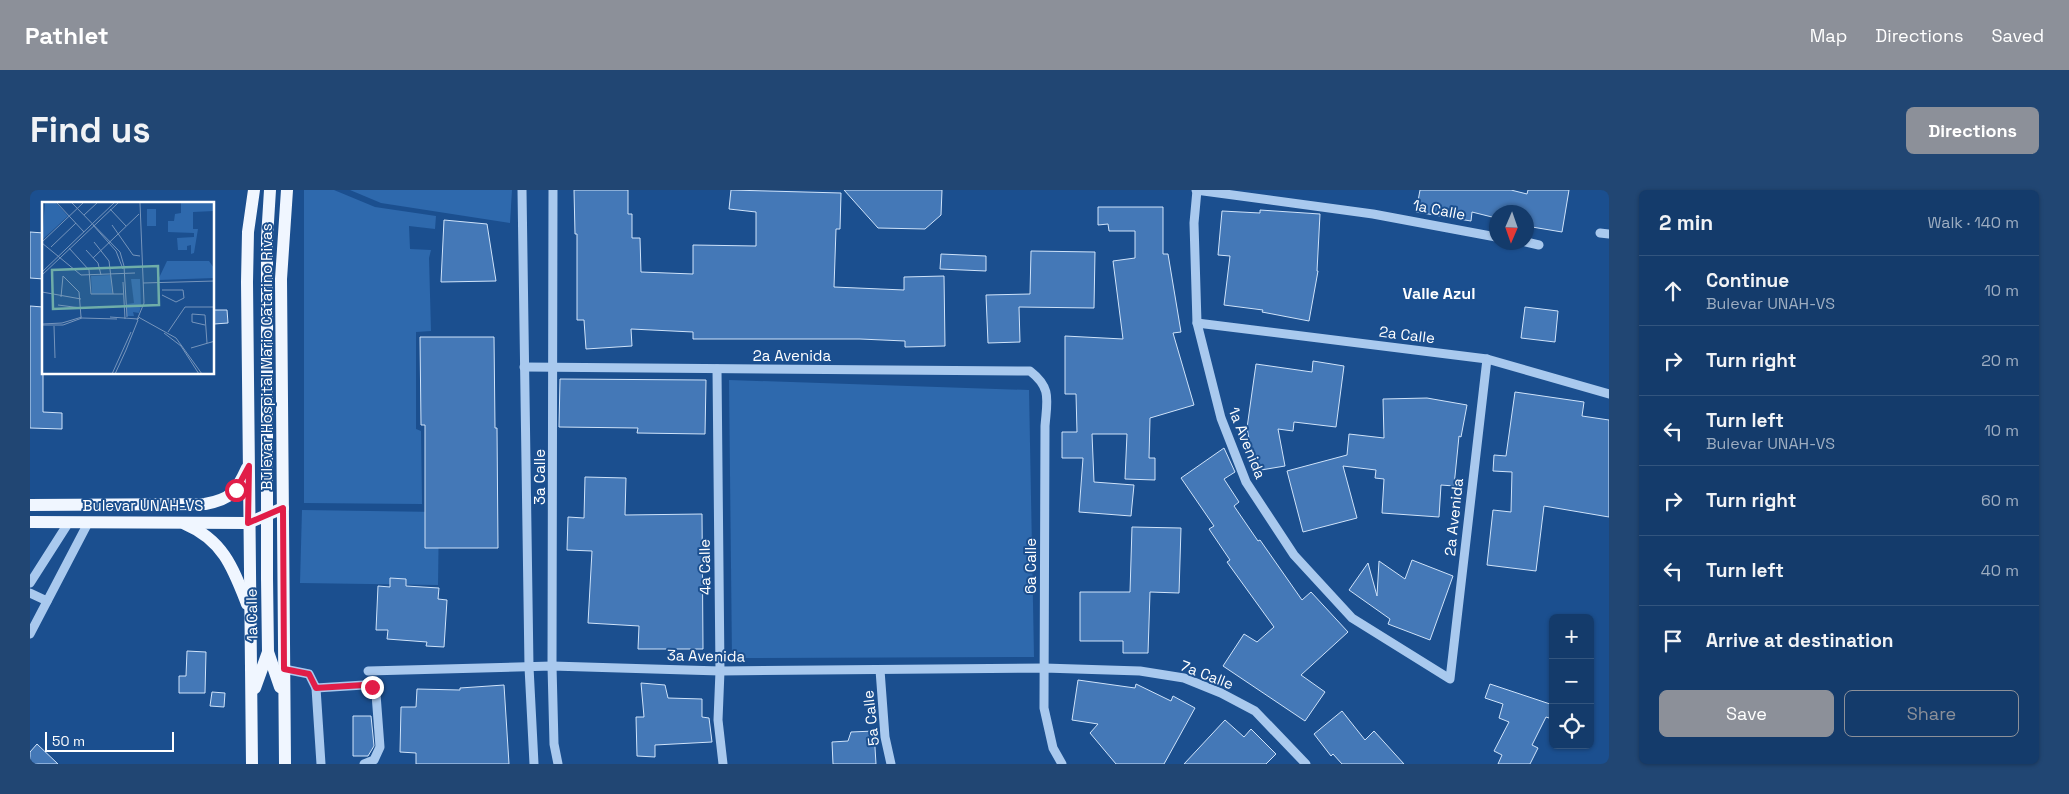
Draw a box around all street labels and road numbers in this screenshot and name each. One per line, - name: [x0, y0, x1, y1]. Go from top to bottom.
- street label: 1a Calle: [1411, 195, 1467, 224]
- street label: Bulevar Hospital Mario Catarino Rivas: [257, 223, 276, 491]
- street label: 2a Calle: [1378, 322, 1436, 347]
- street label: 2a Avenida: [753, 346, 832, 365]
- street label: 1a Avenida: [1225, 404, 1271, 482]
- street label: 3a Calle: [530, 449, 549, 505]
- street label: 2a Avenida: [1440, 477, 1467, 557]
- street label: Bulevar UNAH-VS: [83, 496, 203, 515]
- street label: 6a Calle: [1021, 538, 1040, 594]
- street label: 4a Calle: [695, 539, 714, 595]
- street label: 1a Calle: [242, 588, 261, 642]
- street label: 3a Avenida: [667, 645, 746, 666]
- street label: 7a Calle: [1178, 656, 1237, 693]
- street label: 5a Calle: [858, 689, 883, 747]

